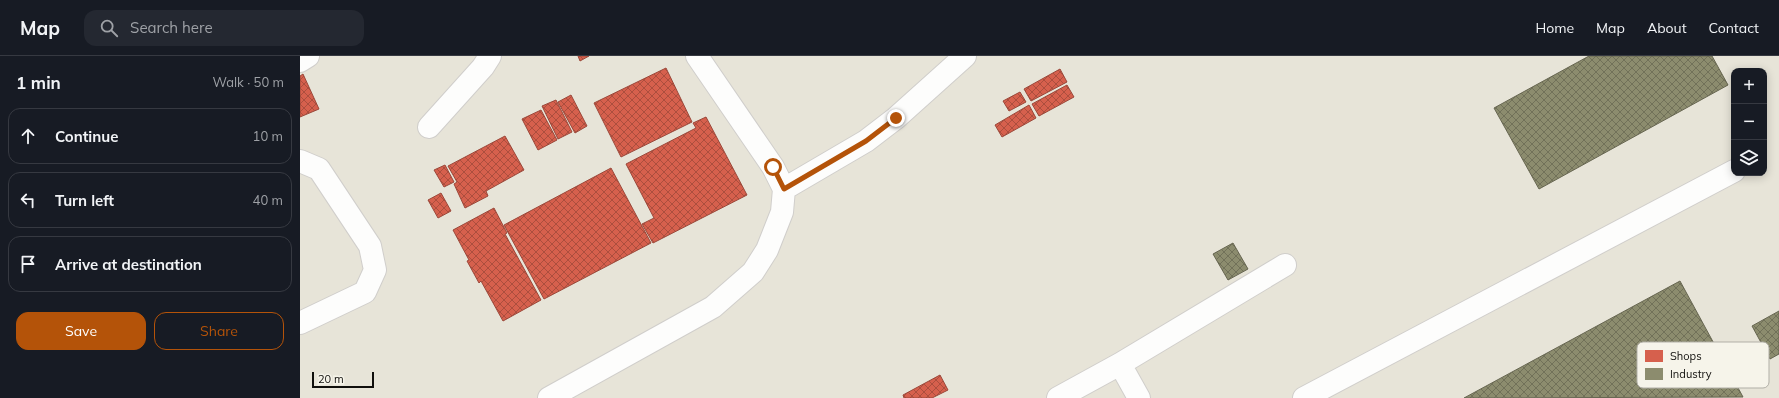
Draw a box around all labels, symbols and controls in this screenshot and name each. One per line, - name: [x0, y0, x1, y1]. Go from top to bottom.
- search box: [84, 10, 364, 46]
- text: Map: [20, 16, 60, 40]
- icon: search: [98, 17, 120, 39]
- text: Search here: [130, 18, 213, 37]
- text: Home: [1535, 19, 1574, 37]
- text: Map: [1596, 19, 1625, 37]
- text: About: [1647, 19, 1687, 37]
- text: Contact: [1709, 19, 1759, 37]
- map controls: [1731, 68, 1767, 176]
- button: +: [1731, 68, 1767, 104]
- text: 1 min: [16, 72, 61, 93]
- text: Walk · 50 m: [213, 74, 284, 90]
- button: −: [1731, 104, 1767, 140]
- route end: [887, 109, 905, 127]
- icon: ahead: [17, 125, 39, 147]
- text: Continue: [55, 127, 118, 146]
- text: 10 m: [253, 128, 283, 144]
- button: layers: [1731, 140, 1767, 176]
- route start: [764, 158, 782, 176]
- icon: left: [17, 189, 39, 211]
- text: Turn left: [55, 191, 114, 210]
- text: 40 m: [253, 192, 283, 208]
- icon: arrive: [17, 253, 39, 275]
- text: Arrive at destination: [55, 255, 202, 274]
- button: Save: [16, 312, 146, 350]
- button: Share: [154, 312, 284, 350]
- legend: [1637, 342, 1769, 388]
- text: Shops: [1670, 349, 1702, 363]
- text: Industry: [1670, 367, 1712, 381]
- scale bar: [312, 370, 374, 389]
- text: 20 m: [318, 372, 344, 386]

